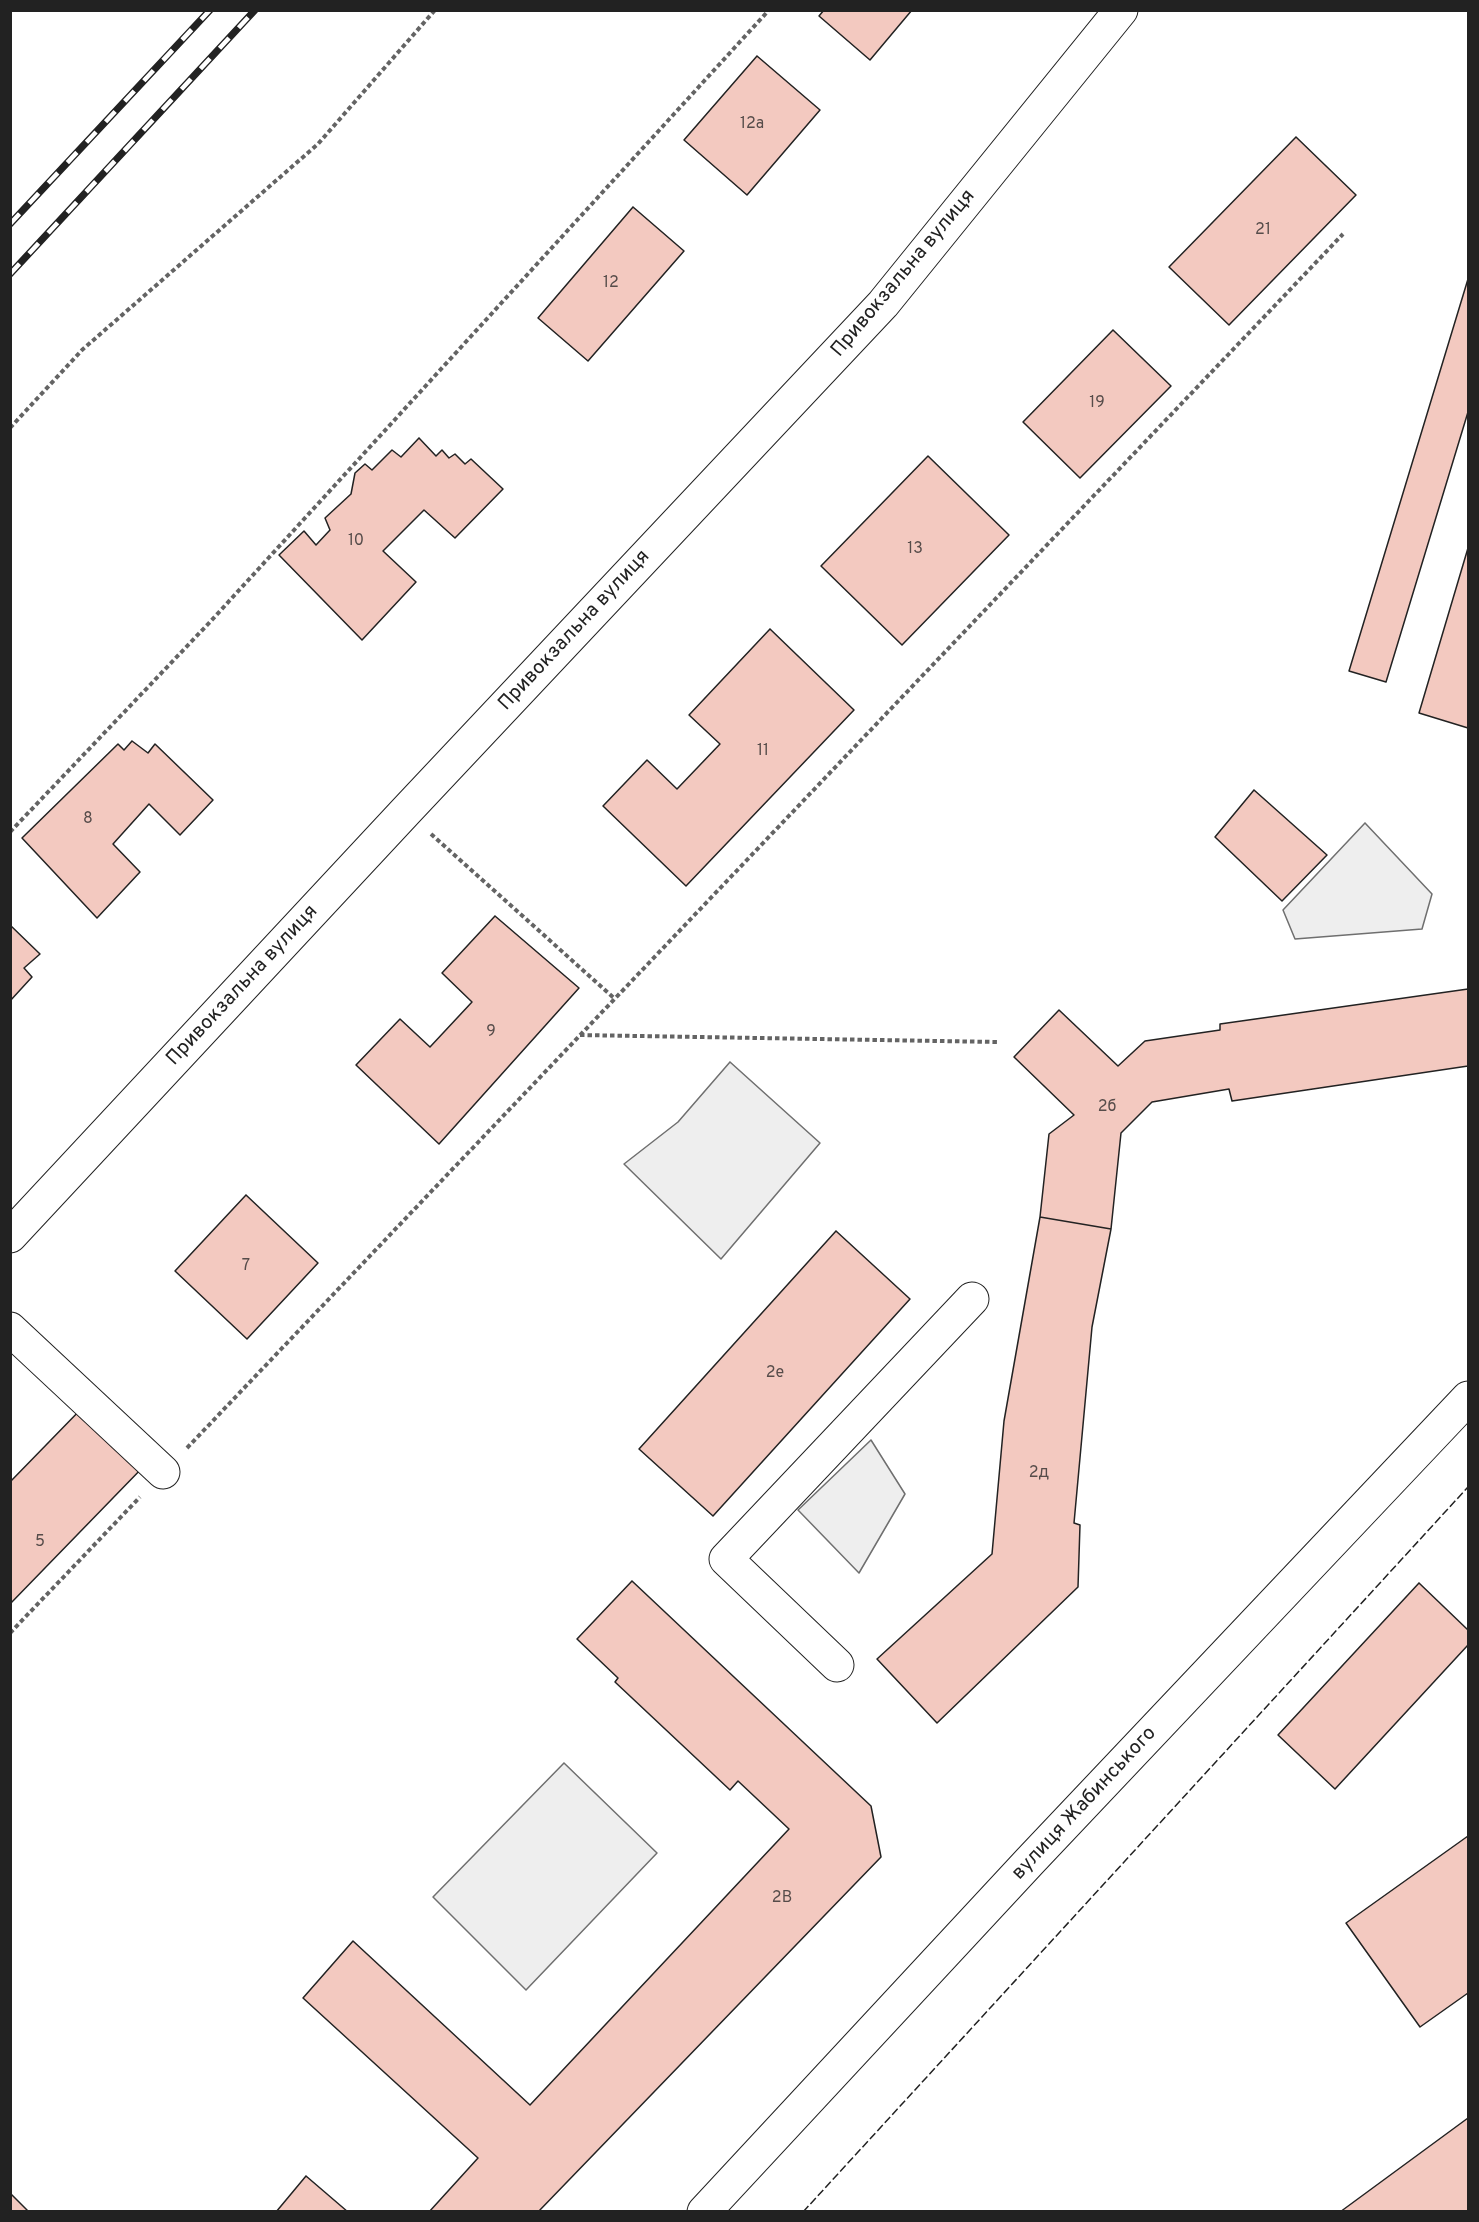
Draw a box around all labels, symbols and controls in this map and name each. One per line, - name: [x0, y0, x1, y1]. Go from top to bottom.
- house number: 12а: [740, 115, 764, 135]
- street label: Привокзальна вулиця: [827, 185, 981, 363]
- house number: 21: [1255, 221, 1271, 241]
- house number: 12: [603, 274, 619, 294]
- house number: 19: [1089, 394, 1105, 414]
- house number: 10: [348, 532, 364, 552]
- house number: 13: [907, 540, 923, 560]
- street label: Привокзальна вулиця: [494, 546, 656, 716]
- house number: 11: [757, 742, 769, 762]
- house number: 8: [83, 810, 93, 830]
- street label: Привокзальна вулиця: [162, 901, 324, 1071]
- house number: 9: [486, 1023, 496, 1043]
- house number: 2б: [1098, 1098, 1116, 1118]
- house number: 7: [242, 1257, 250, 1277]
- house number: 2е: [766, 1364, 784, 1384]
- house number: 2д: [1029, 1464, 1049, 1484]
- house number: 5: [35, 1533, 45, 1553]
- street label: вулиця Жабинського: [1008, 1722, 1162, 1886]
- house number: 2В: [772, 1889, 792, 1909]

